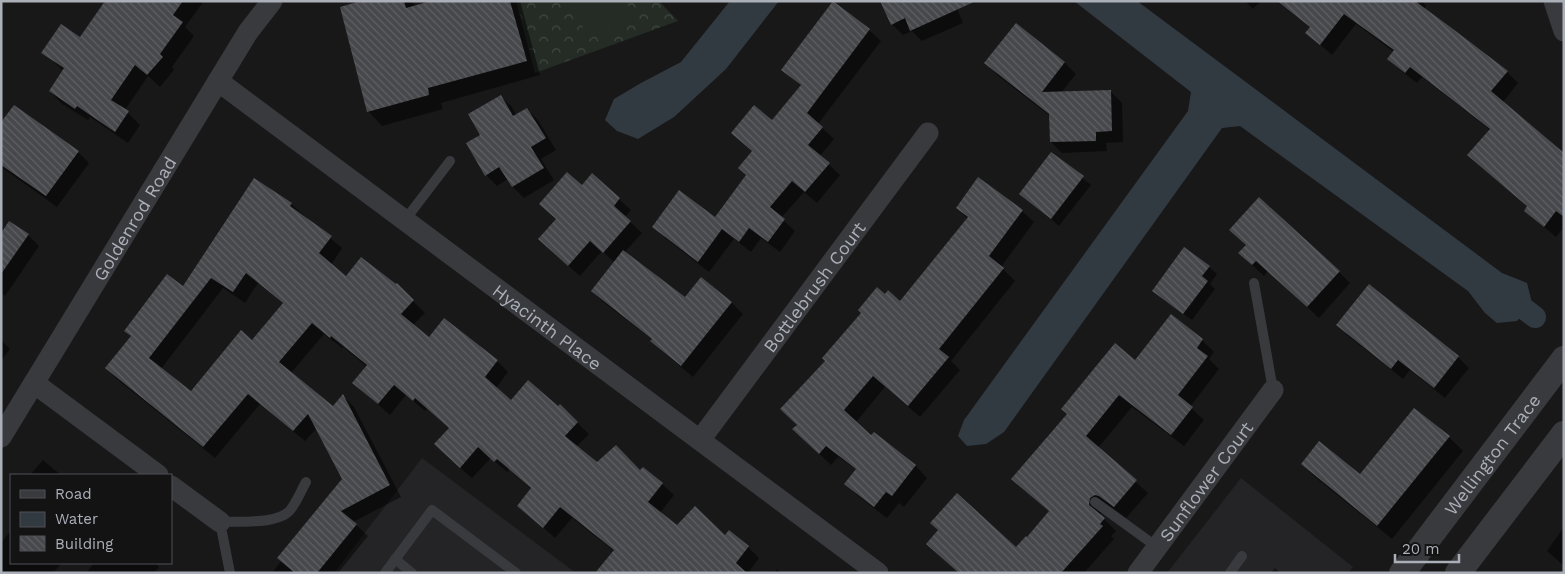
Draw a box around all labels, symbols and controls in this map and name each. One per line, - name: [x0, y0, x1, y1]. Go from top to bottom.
- street label: Goldenrod Road: [88, 153, 180, 284]
- street label: Bottlebrush Court: [759, 217, 870, 356]
- street label: Hyacinth Place: [489, 279, 606, 374]
- street label: Wellington Trace: [1439, 390, 1544, 519]
- street label: Sunflower Court: [1155, 417, 1257, 545]
- legend: [10, 474, 172, 564]
- text: Road: [55, 485, 92, 503]
- text: Water: [55, 510, 98, 528]
- scale bar: [1395, 532, 1459, 564]
- text: Building: [55, 535, 113, 553]
- text: 20 m: [1402, 540, 1440, 558]

